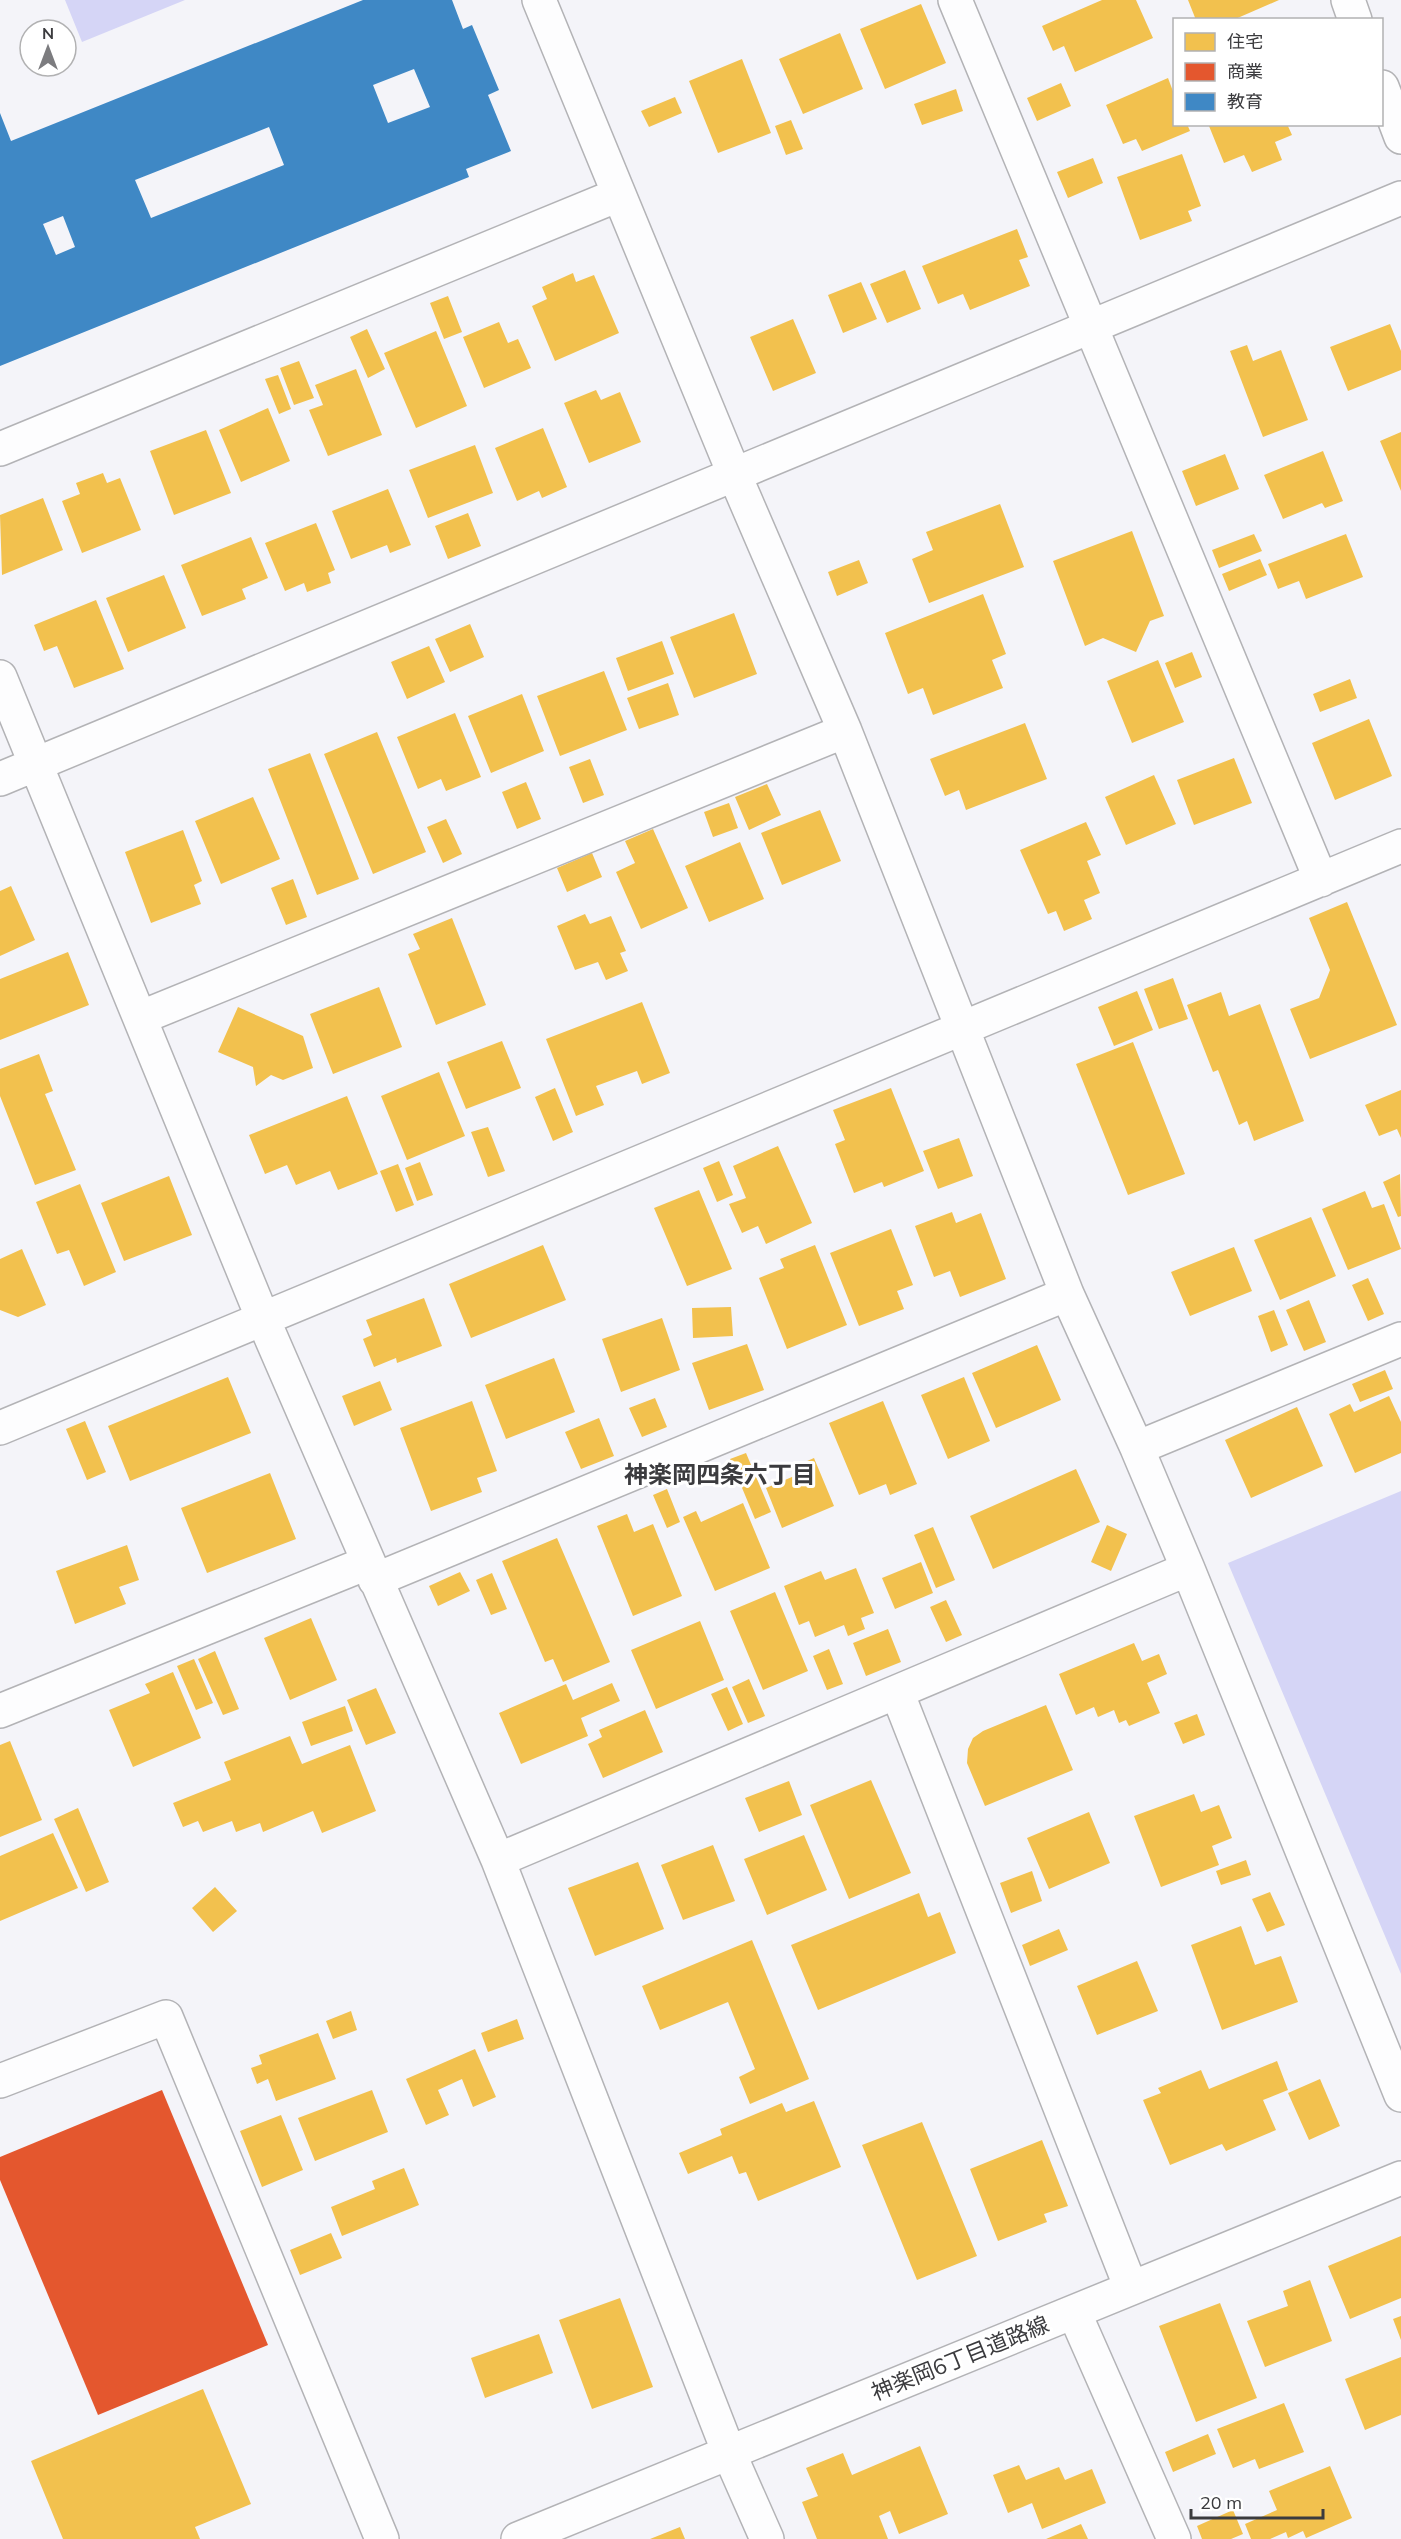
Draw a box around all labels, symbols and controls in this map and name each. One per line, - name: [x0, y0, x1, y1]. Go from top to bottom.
- north arrow: [18, 18, 78, 78]
- legend: [1173, 18, 1383, 126]
- text: N: [42, 23, 54, 43]
- text: 住宅: [1227, 30, 1263, 53]
- text: 商業: [1227, 60, 1263, 83]
- text: 教育: [1227, 90, 1263, 113]
- district label: 神楽岡四条六丁目: [624, 1459, 816, 1489]
- street label: 神楽岡6丁目道路線: [867, 2310, 1053, 2406]
- scale bar: [1191, 2482, 1323, 2520]
- text: 20 m: [1200, 2491, 1242, 2514]

